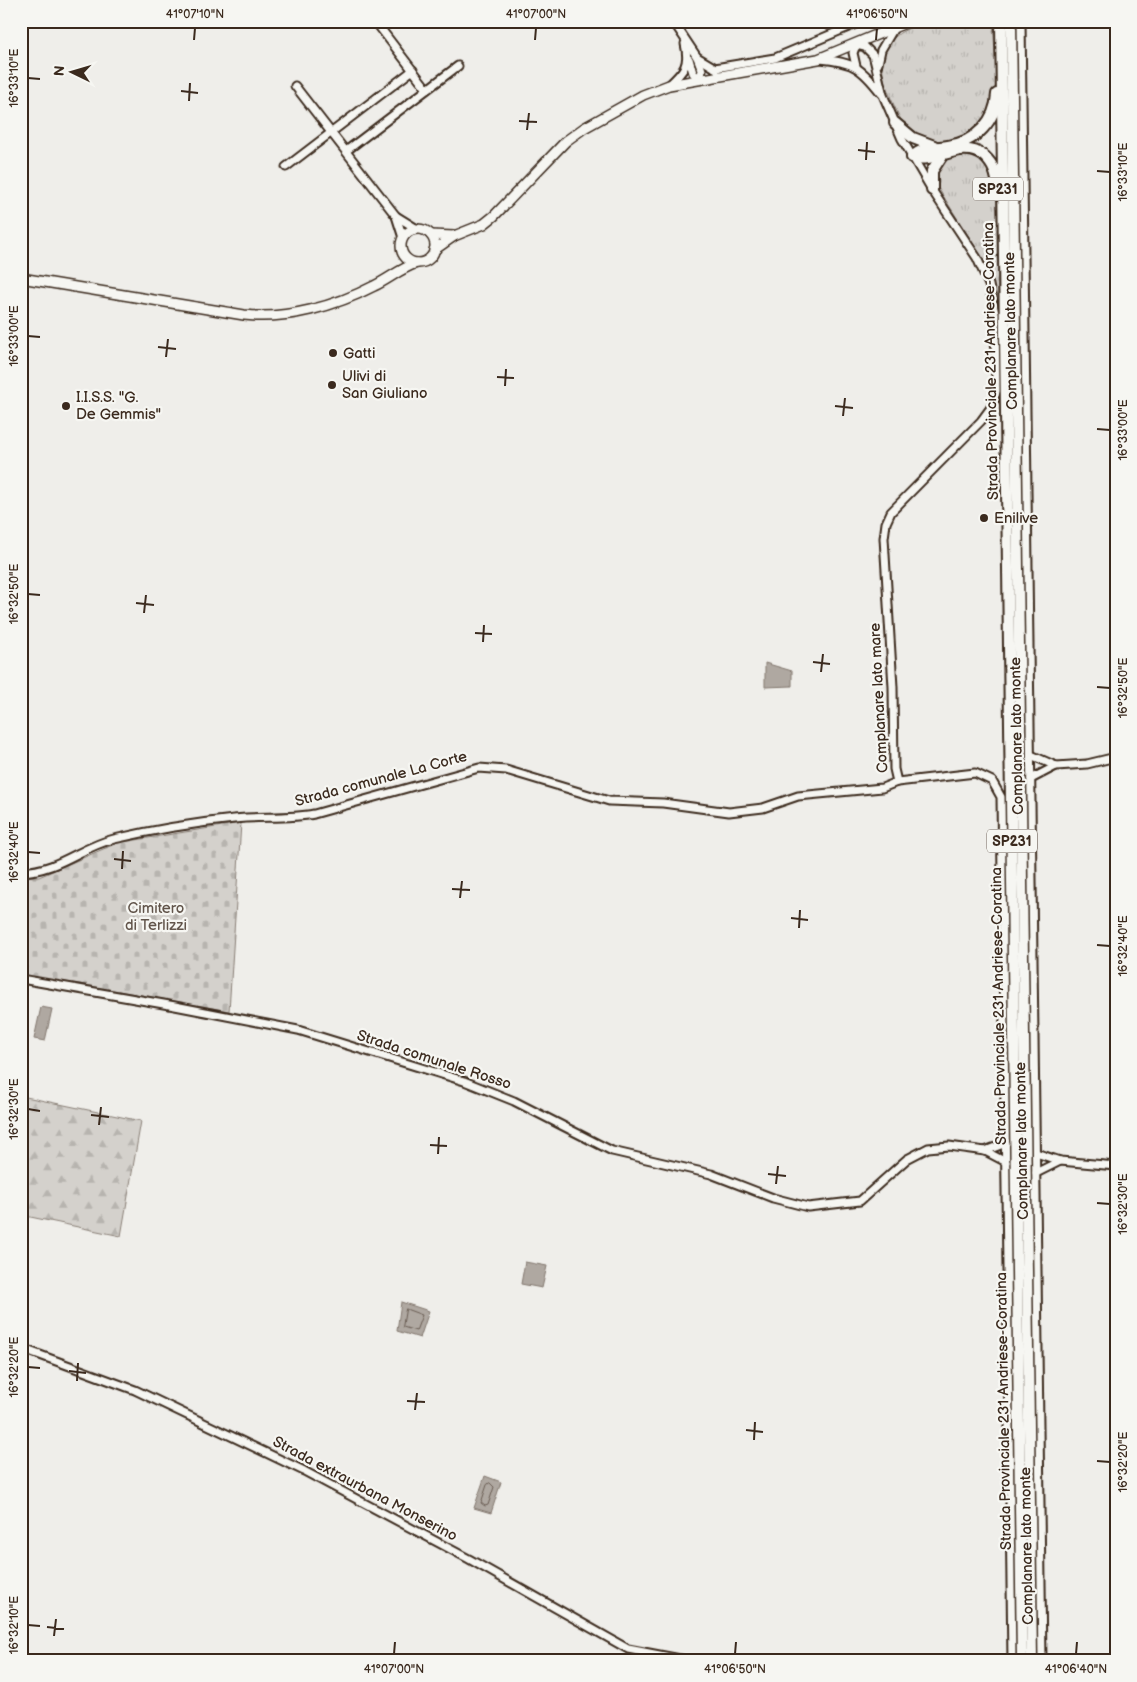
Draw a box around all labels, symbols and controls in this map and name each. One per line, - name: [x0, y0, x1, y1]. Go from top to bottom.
- text: 41°07'10"N: [166, 7, 224, 22]
- text: 41°07'00"N: [506, 7, 566, 22]
- text: 41°06'50"N: [846, 7, 908, 22]
- north arrow: [48, 48, 98, 98]
- text: 16°33'10"E: [7, 49, 22, 107]
- text: N: [51, 65, 68, 77]
- text: 16°33'10"E: [1116, 143, 1131, 201]
- road number: SP231: [973, 178, 1023, 200]
- street label: Strada Provinciale 231 Andriese-Coratina: [979, 222, 1003, 500]
- street label: Complanare lato monte: [1000, 252, 1022, 410]
- text: 16°33'00"E: [7, 305, 22, 367]
- place label: Gatti: [343, 344, 375, 363]
- marker: Gatti: [327, 347, 339, 359]
- place label: Ulivi di San Giuliano: [342, 367, 428, 403]
- marker: Ulivi di San Giuliano: [326, 379, 338, 391]
- place label: I.I.S.S. "G. De Gemmis": [76, 388, 161, 424]
- text: 16°33'00"E: [1116, 399, 1131, 461]
- marker: I.I.S.S. "G. De Gemmis": [60, 400, 72, 412]
- place label: Enilive: [994, 509, 1038, 528]
- marker: Enilive: [978, 512, 990, 524]
- text: 16°32'50"E: [7, 564, 22, 624]
- street label: Complanare lato mare: [866, 622, 892, 774]
- street label: Complanare lato monte: [1006, 657, 1028, 815]
- text: 16°32'50"E: [1116, 658, 1131, 718]
- street label: Strada comunale La Corte: [293, 747, 469, 811]
- text: 16°32'40"E: [7, 821, 22, 883]
- road number: SP231: [987, 829, 1037, 852]
- street label: Strada Provinciale 231 Andriese-Coratina: [987, 867, 1011, 1145]
- park label: Cimitero di Terlizzi: [125, 899, 187, 935]
- text: 16°32'40"E: [1116, 915, 1131, 977]
- street label: Strada comunale Rosso: [354, 1026, 514, 1094]
- street label: Complanare lato monte: [1011, 1062, 1033, 1220]
- text: 16°32'30"E: [7, 1078, 22, 1140]
- text: 16°32'30"E: [1116, 1173, 1131, 1235]
- street label: Strada Provinciale 231 Andriese-Coratina: [992, 1272, 1016, 1550]
- text: 16°32'20"E: [7, 1336, 22, 1397]
- text: 16°32'20"E: [1116, 1431, 1131, 1492]
- street label: Strada extraurbana Monserino: [269, 1432, 461, 1546]
- street label: Complanare lato monte: [1016, 1467, 1038, 1625]
- text: 16°32'10"E: [7, 1596, 22, 1654]
- text: 41°07'00"N: [364, 1662, 424, 1677]
- text: 41°06'50"N: [704, 1662, 766, 1677]
- text: 41°06'40"N: [1045, 1662, 1107, 1677]

